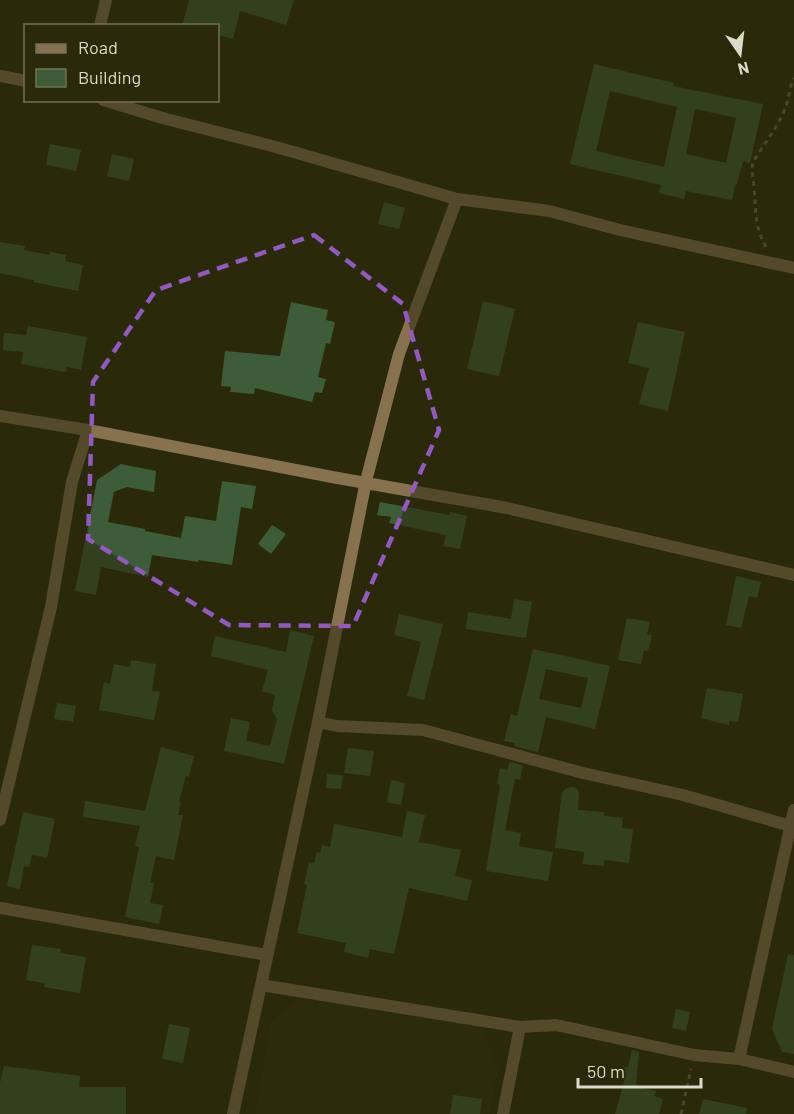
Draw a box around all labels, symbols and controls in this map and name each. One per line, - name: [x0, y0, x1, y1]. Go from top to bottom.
- legend: [24, 24, 219, 102]
- north arrow: [710, 24, 770, 84]
- text: Road: [78, 36, 118, 58]
- text: N: [736, 59, 751, 80]
- text: Building: [78, 66, 141, 88]
- scale bar: [578, 1051, 701, 1089]
- text: 50 m: [587, 1060, 625, 1082]

